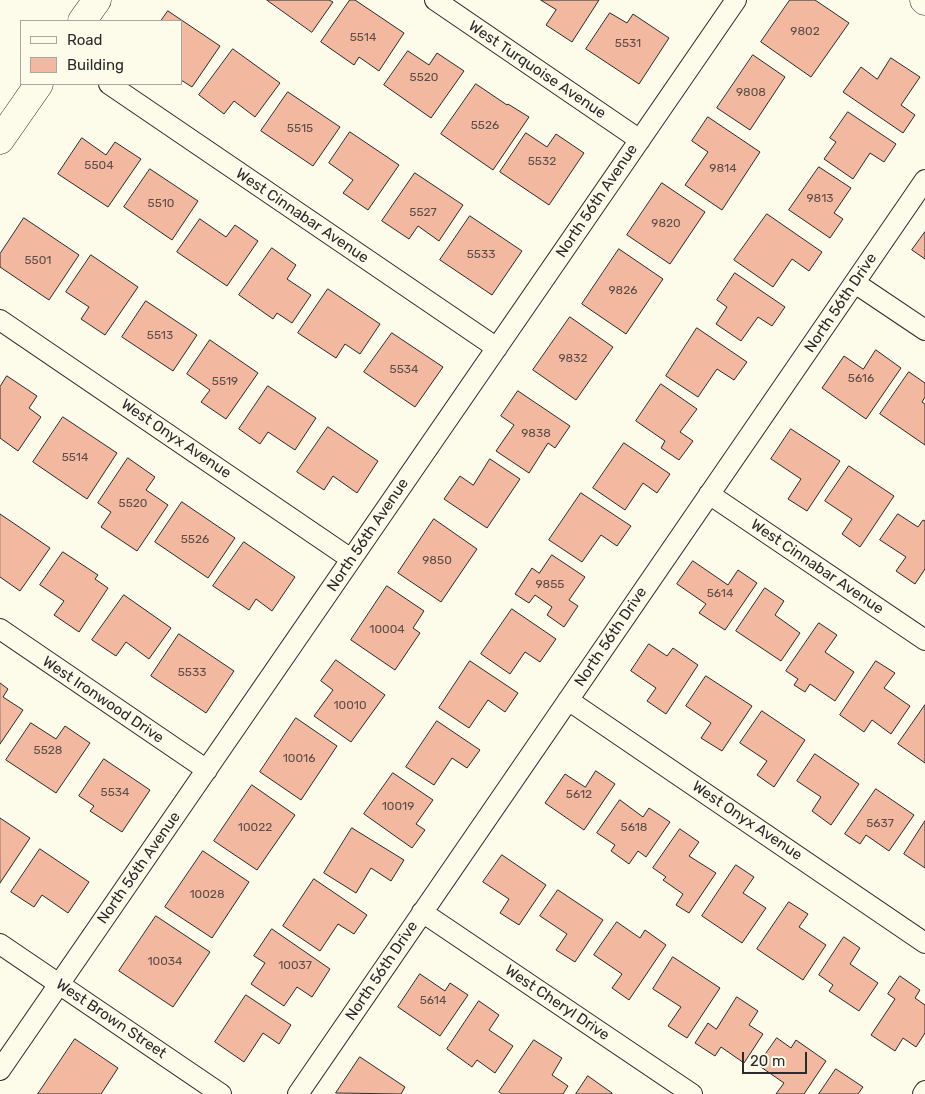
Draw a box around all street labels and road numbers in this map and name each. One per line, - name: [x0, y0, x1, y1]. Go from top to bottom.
- street label: West Turquoise Avenue: [465, 17, 609, 123]
- street label: North 56th Avenue: [552, 141, 642, 261]
- street label: West Cinnabar Avenue: [232, 165, 372, 267]
- street label: North 56th Drive: [801, 250, 881, 356]
- street label: West Onyx Avenue: [118, 396, 234, 482]
- street label: North 56th Avenue: [323, 475, 413, 595]
- street label: West Cinnabar Avenue: [747, 516, 887, 618]
- street label: North 56th Drive: [571, 584, 651, 690]
- street label: West Ironwood Drive: [39, 653, 167, 747]
- street label: West Onyx Avenue: [689, 778, 805, 864]
- street label: North 56th Avenue: [94, 809, 184, 927]
- street label: North 56th Drive: [342, 918, 422, 1024]
- street label: West Cheryl Drive: [501, 961, 613, 1045]
- street label: West Brown Street: [52, 975, 170, 1063]

